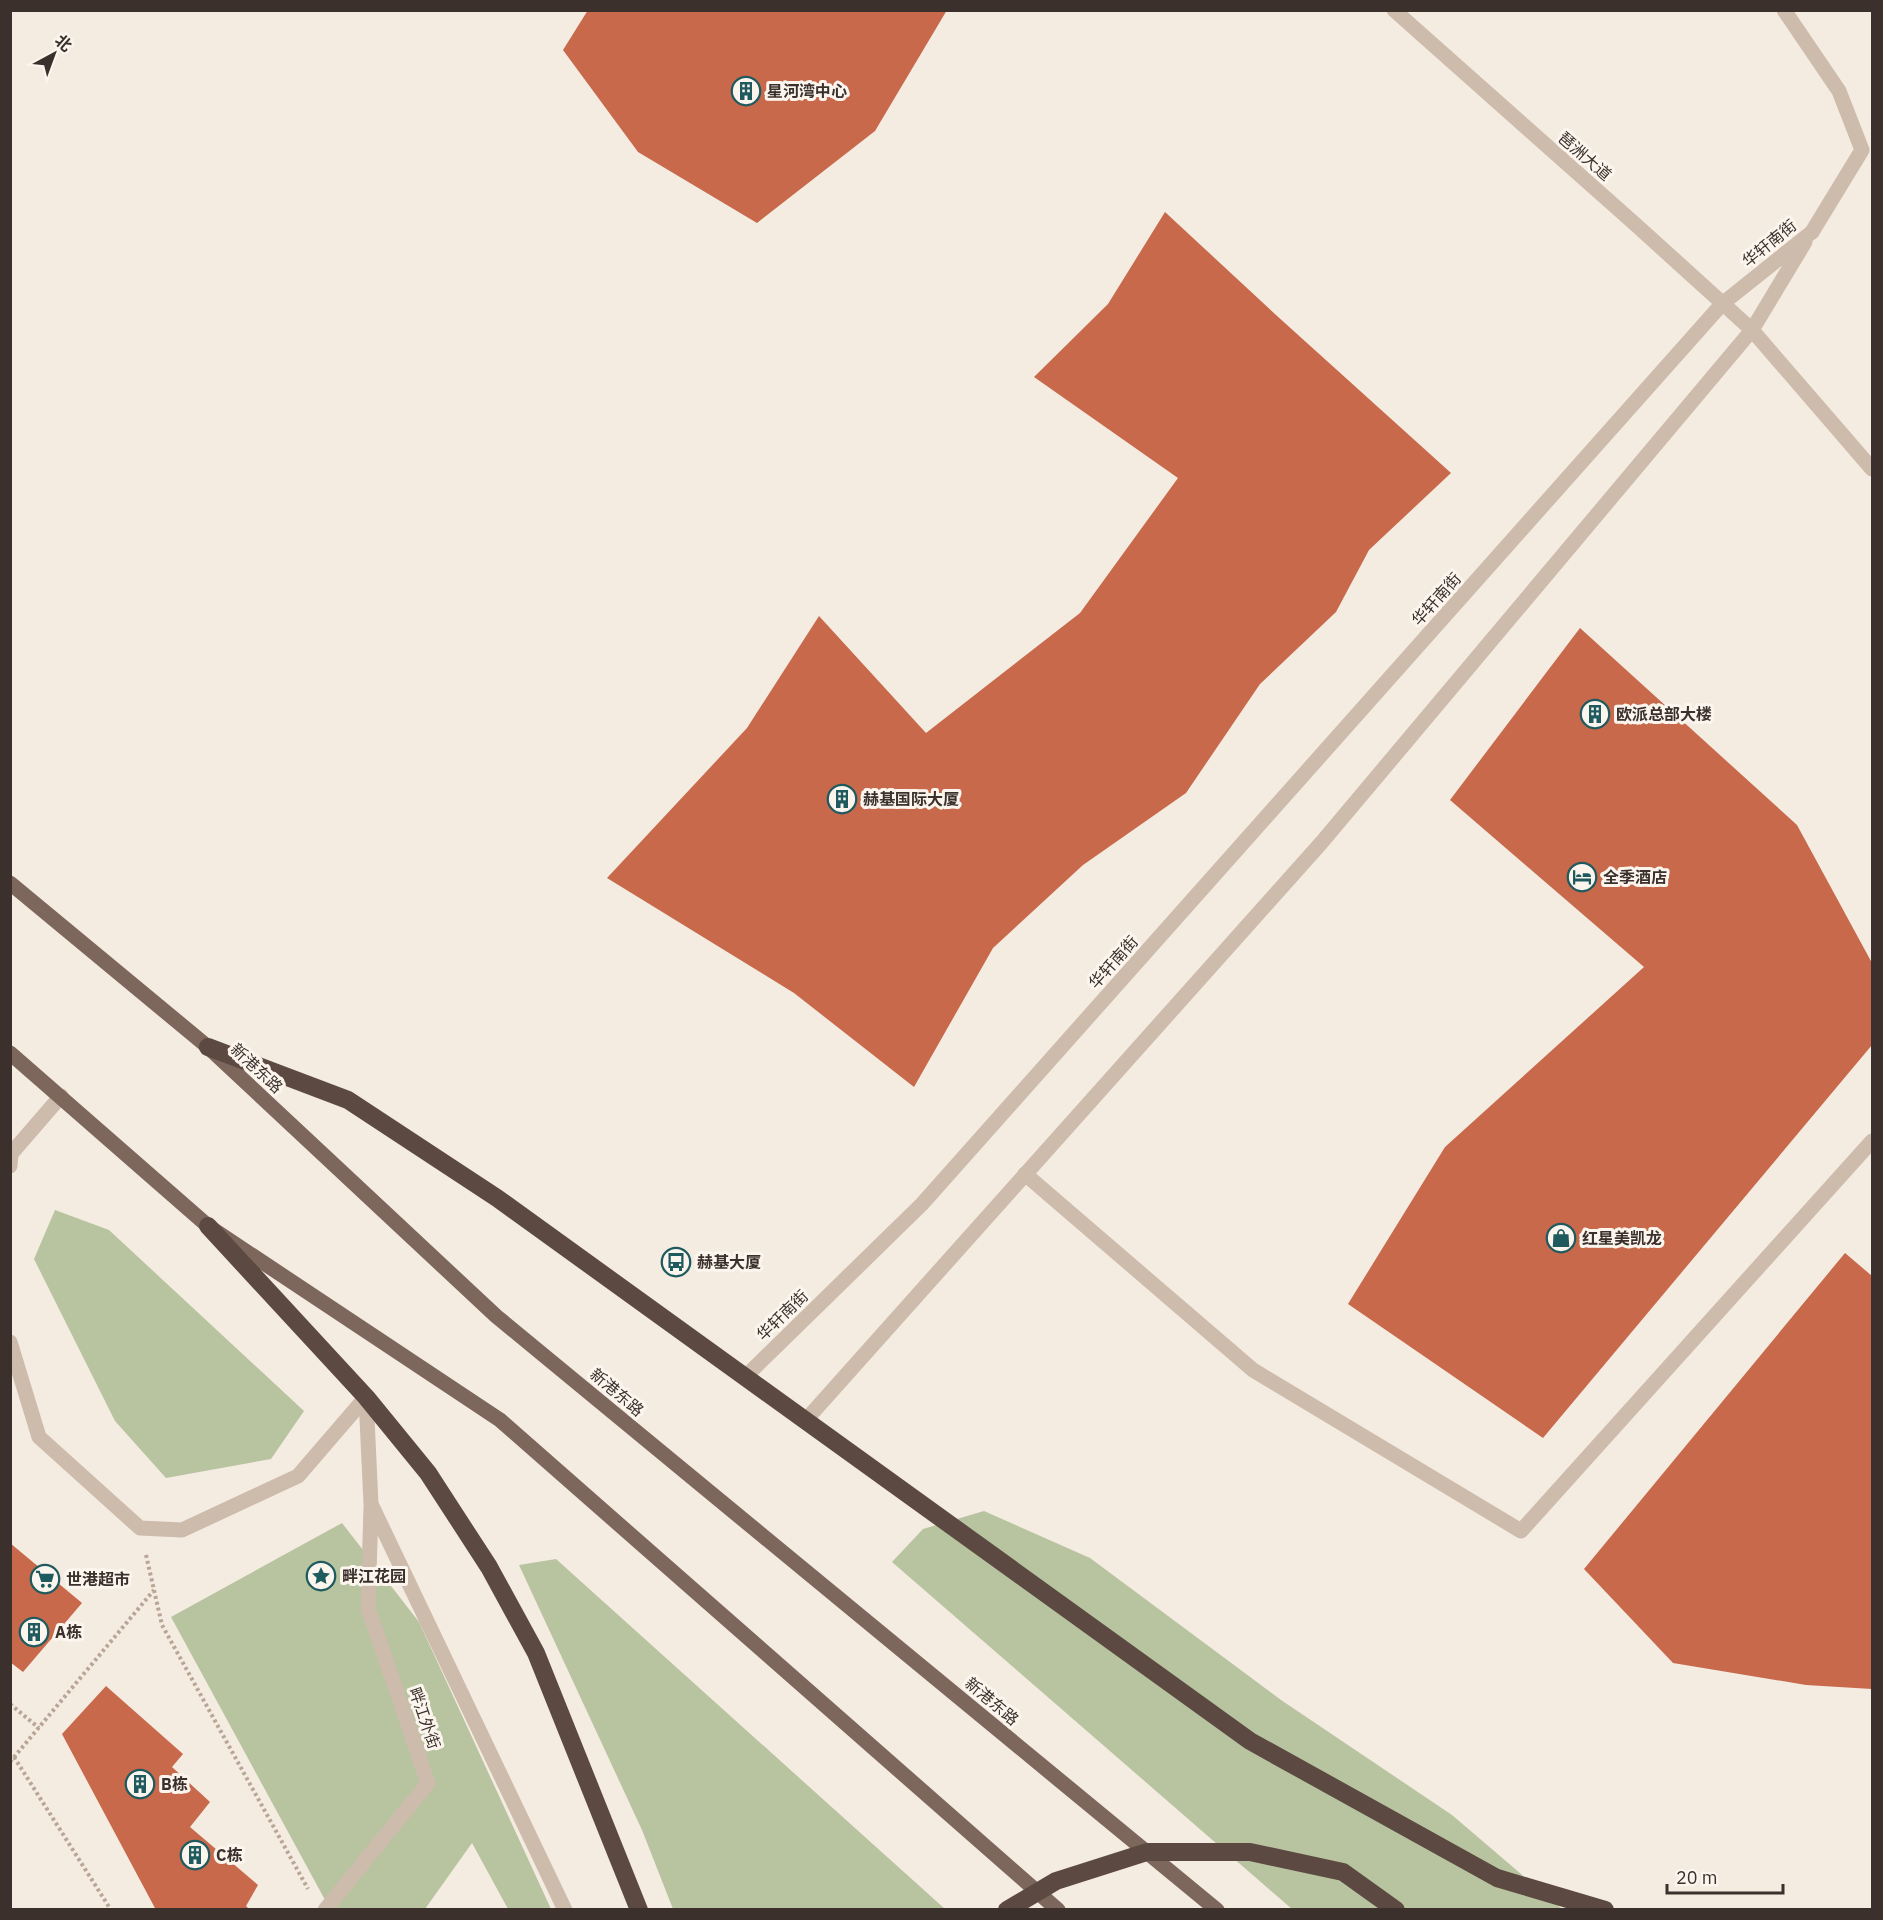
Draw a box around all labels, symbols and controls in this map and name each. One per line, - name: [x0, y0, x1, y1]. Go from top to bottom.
- north arrow: [24, 24, 84, 84]
- text: 北: [51, 30, 76, 55]
- building icon: 星河湾中心: [730, 75, 762, 107]
- place label: 星河湾中心: [767, 81, 847, 101]
- street label: 琶洲大道: [1554, 127, 1616, 185]
- street label: 华轩南街: [1738, 215, 1800, 271]
- street label: 华轩南街: [1407, 569, 1465, 629]
- building icon: 欧派总部大楼: [1579, 698, 1611, 730]
- place label: 欧派总部大楼: [1616, 704, 1712, 724]
- building icon: 赫基国际大厦: [826, 783, 858, 815]
- place label: 赫基国际大厦: [863, 789, 959, 809]
- hotel icon: 全季酒店: [1566, 861, 1598, 893]
- place label: 全季酒店: [1603, 867, 1667, 887]
- street label: 华轩南街: [1084, 932, 1142, 992]
- street label: 新港东路: [227, 1039, 287, 1097]
- shop icon: 红星美凯龙: [1545, 1222, 1577, 1254]
- place label: 红星美凯龙: [1582, 1228, 1662, 1248]
- bus stop icon: 赫基大厦: [660, 1246, 692, 1278]
- place label: 赫基大厦: [697, 1252, 761, 1272]
- street label: 华轩南街: [752, 1286, 812, 1344]
- street label: 新港东路: [586, 1364, 648, 1420]
- place icon: 畔江花园: [305, 1560, 337, 1592]
- supermarket icon: 世港超市: [29, 1563, 61, 1595]
- place label: 畔江花园: [342, 1566, 406, 1586]
- place label: 世港超市: [66, 1569, 130, 1589]
- building icon: A栋: [18, 1616, 50, 1648]
- place label: A栋: [55, 1622, 82, 1642]
- street label: 新港东路: [961, 1673, 1023, 1729]
- street label: 畔江外街: [405, 1684, 445, 1752]
- building icon: B栋: [124, 1768, 156, 1800]
- place label: B栋: [161, 1774, 188, 1794]
- building icon: C栋: [179, 1839, 211, 1871]
- place label: C栋: [216, 1845, 242, 1865]
- scale bar: [1667, 1857, 1782, 1895]
- text: 20 m: [1676, 1866, 1718, 1889]

